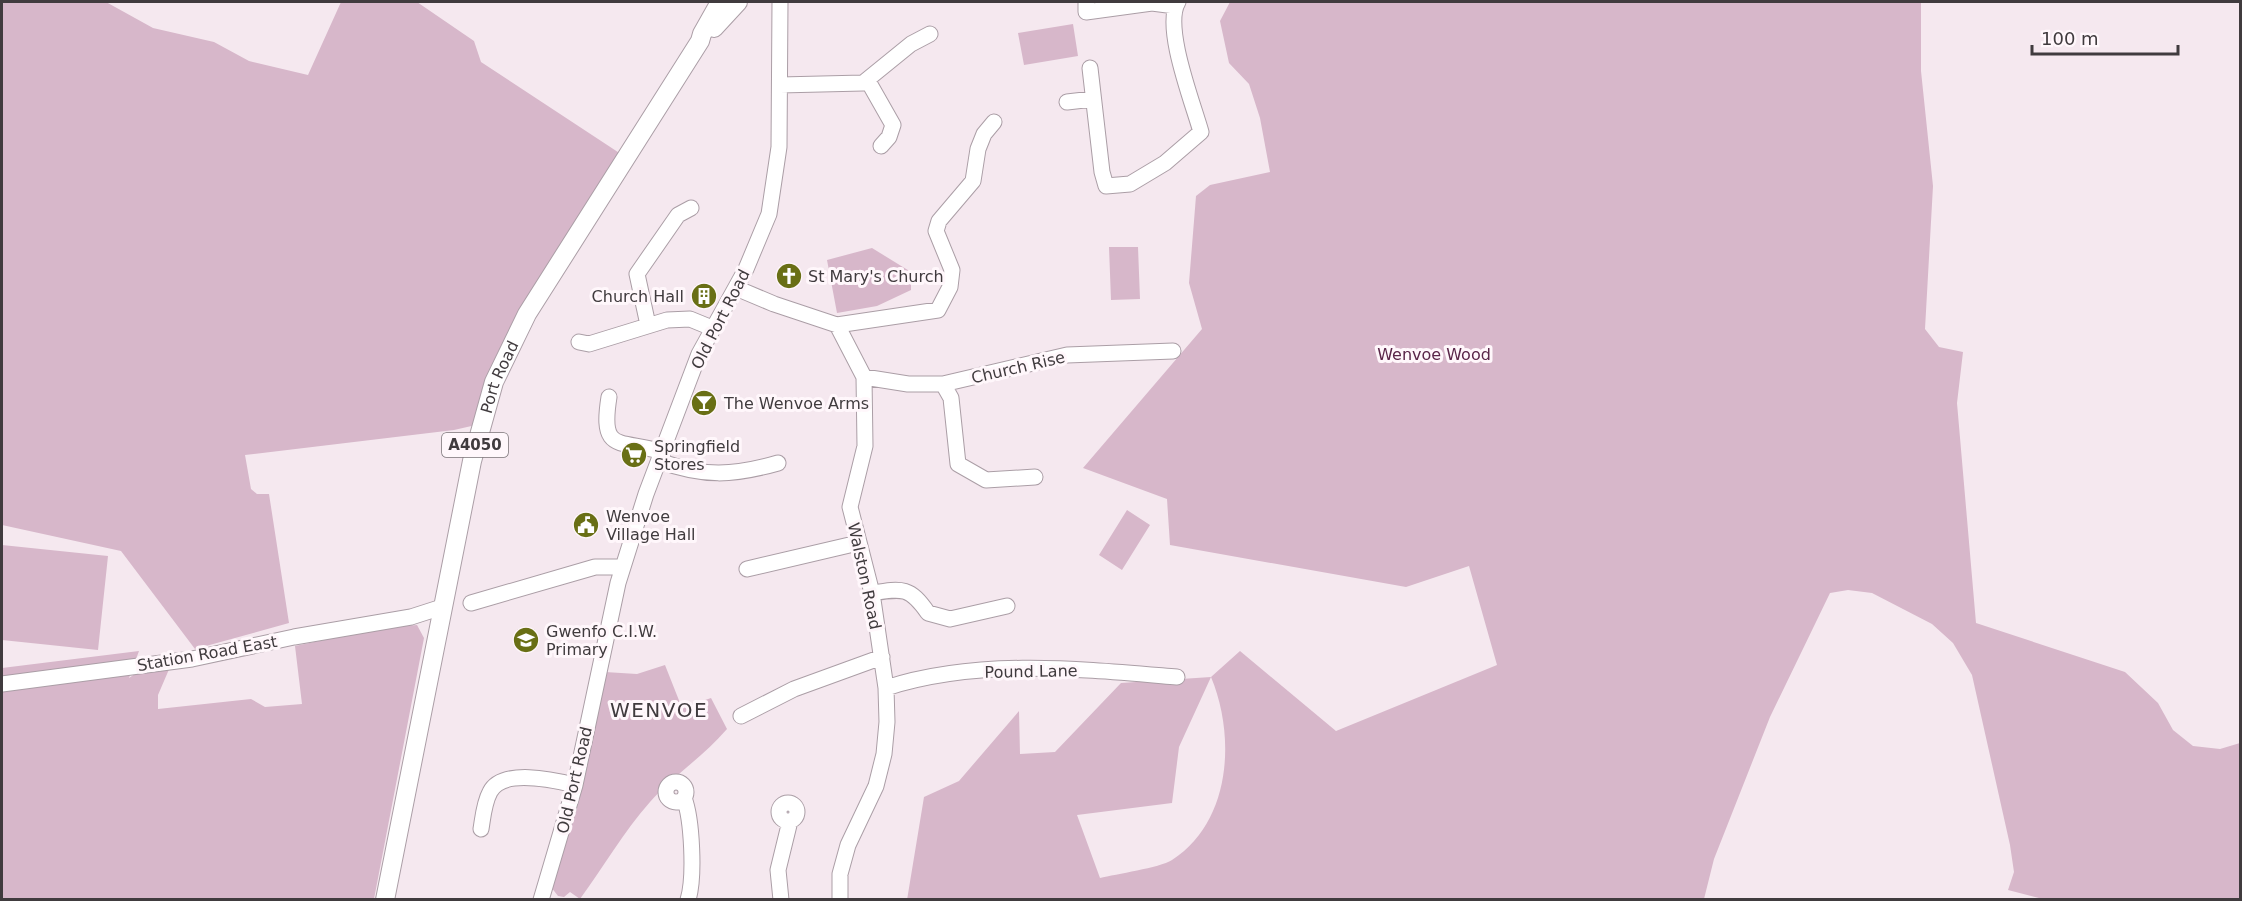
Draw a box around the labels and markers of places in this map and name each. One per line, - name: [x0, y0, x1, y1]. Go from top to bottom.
- church icon: St Mary's Church: [774, 261, 804, 291]
- place label: St Mary's Church: [808, 267, 944, 286]
- building icon: Church Hall: [689, 281, 719, 311]
- place label: Church Hall: [592, 287, 684, 306]
- bar icon: The Wenvoe Arms: [689, 388, 719, 418]
- place label: The Wenvoe Arms: [723, 394, 869, 413]
- place label: Springfield Stores: [654, 437, 740, 474]
- supermarket icon: Springfield Stores: [619, 440, 649, 470]
- place label: Wenvoe Village Hall: [606, 507, 696, 544]
- public building icon: Wenvoe Village Hall: [571, 510, 601, 540]
- place label: Gwenfo C.I.W. Primary: [546, 622, 657, 659]
- school or university icon: Gwenfo C.I.W. Primary: [511, 625, 541, 655]

